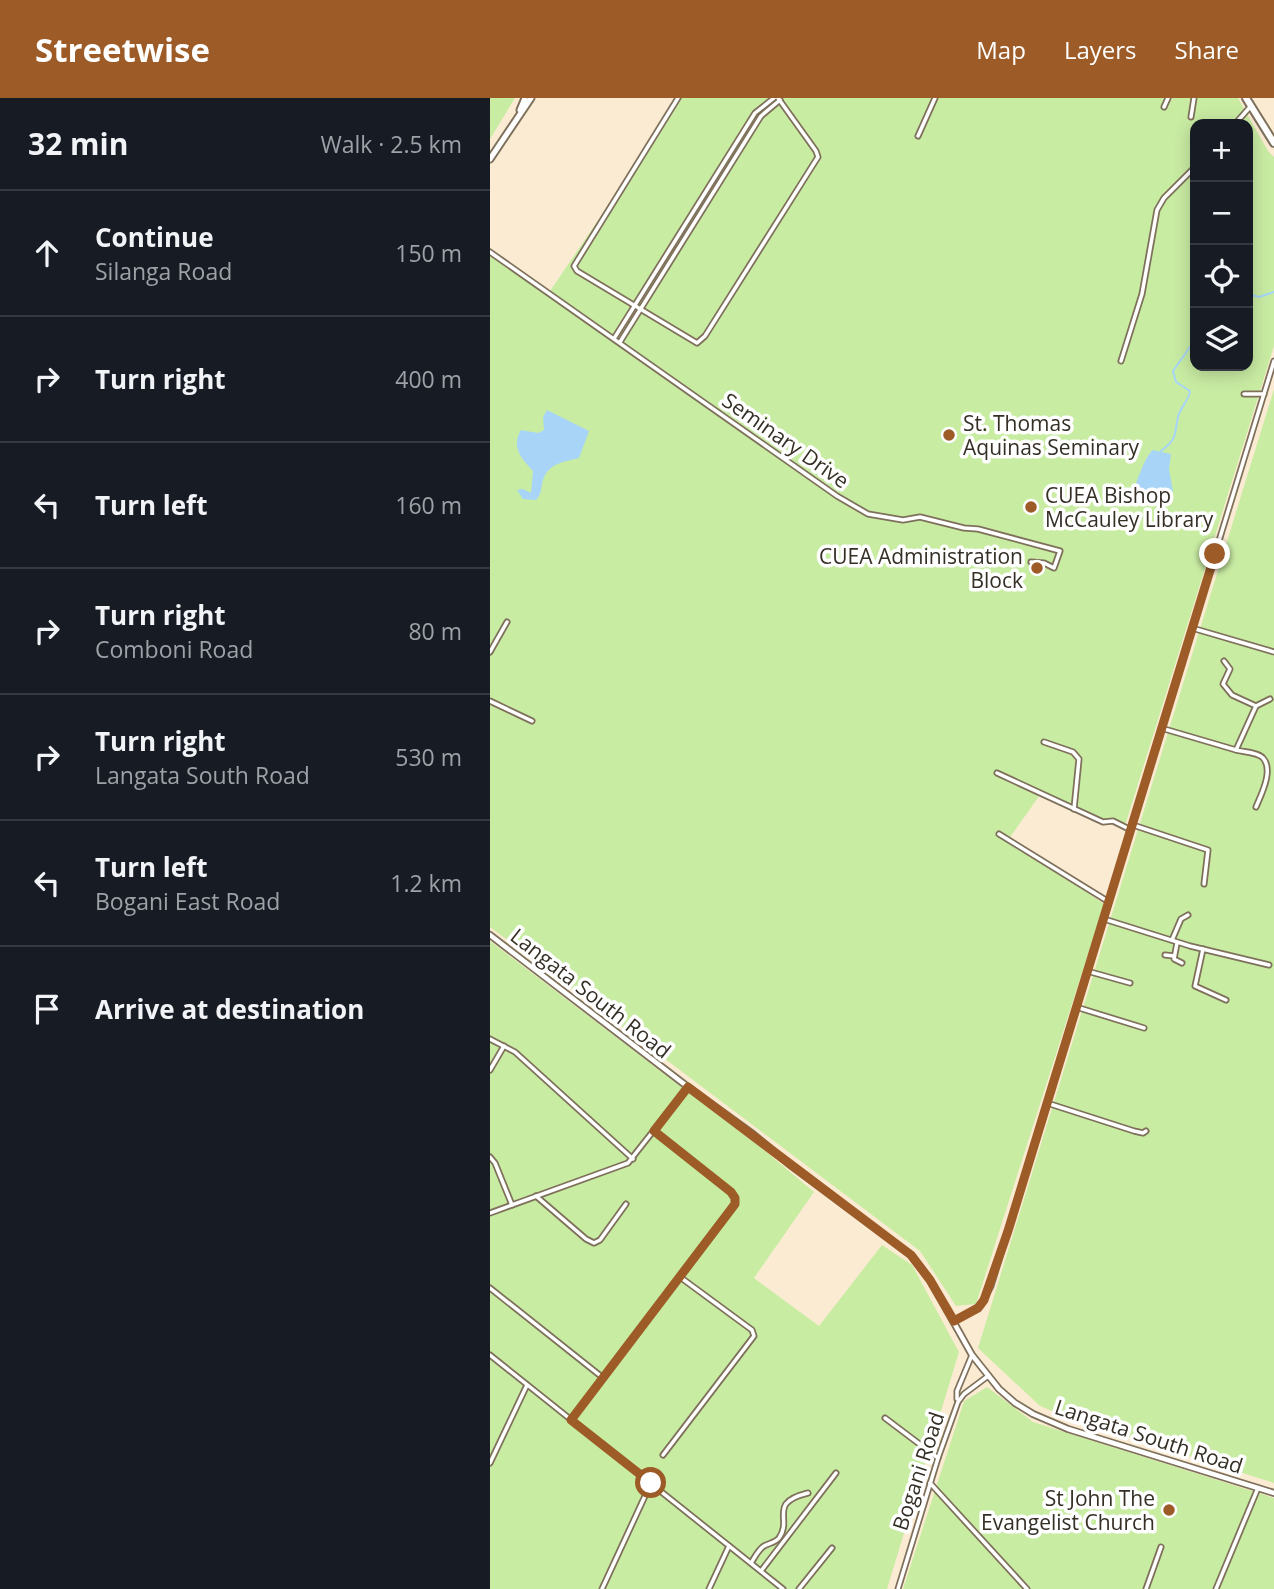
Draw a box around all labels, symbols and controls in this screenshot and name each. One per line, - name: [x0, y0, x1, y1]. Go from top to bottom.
- text: Streetwise: [35, 27, 210, 72]
- text: Map: [976, 33, 1026, 66]
- text: Layers: [1064, 33, 1137, 66]
- text: Share: [1175, 33, 1239, 66]
- map controls: [1190, 119, 1253, 371]
- button: +: [1190, 119, 1253, 182]
- text: 32 min: [28, 123, 128, 164]
- text: Walk · 2.5 km: [320, 128, 462, 160]
- button: −: [1190, 182, 1253, 245]
- text: Continue: [95, 219, 214, 255]
- icon: ahead: [28, 234, 66, 272]
- text: 150 m: [395, 237, 462, 269]
- button: locate: [1190, 245, 1253, 308]
- text: Silanga Road: [95, 255, 232, 287]
- button: layers: [1190, 308, 1253, 371]
- icon: right: [28, 360, 66, 398]
- text: Turn right: [95, 361, 226, 397]
- text: 400 m: [395, 363, 462, 395]
- street label: Seminary Drive: [717, 386, 855, 494]
- place label: St. Thomas Aquinas Seminary: [963, 409, 1139, 461]
- marker: St. Thomas Aquinas Seminary: [941, 427, 957, 443]
- place label: CUEA Bishop McCauley Library: [1045, 481, 1214, 533]
- icon: left: [28, 486, 66, 524]
- text: Turn left: [95, 487, 207, 523]
- text: 160 m: [395, 489, 462, 521]
- marker: CUEA Bishop McCauley Library: [1023, 499, 1039, 515]
- route end: [1199, 538, 1230, 569]
- place label: CUEA Administration Block: [819, 542, 1023, 594]
- marker: CUEA Administration Block: [1029, 560, 1045, 576]
- text: Turn right: [95, 597, 226, 633]
- icon: right: [28, 612, 66, 650]
- text: 80 m: [408, 615, 462, 647]
- text: Comboni Road: [95, 633, 253, 665]
- text: Turn right: [95, 723, 226, 759]
- icon: right: [28, 738, 66, 776]
- text: 530 m: [395, 741, 462, 773]
- text: Langata South Road: [95, 759, 310, 791]
- text: Turn left: [95, 849, 207, 885]
- icon: left: [28, 864, 66, 902]
- text: 1.2 km: [390, 867, 462, 899]
- text: Bogani East Road: [95, 885, 280, 917]
- street label: Langata South Road: [505, 922, 677, 1064]
- icon: arrive: [28, 990, 66, 1028]
- text: Arrive at destination: [95, 991, 364, 1027]
- street label: Langata South Road: [1051, 1392, 1247, 1480]
- street label: Bogani Road: [886, 1408, 950, 1534]
- route start: [635, 1467, 666, 1498]
- place label: St John The Evangelist Church: [981, 1484, 1155, 1536]
- marker: St John The Evangelist Church: [1161, 1502, 1177, 1518]

